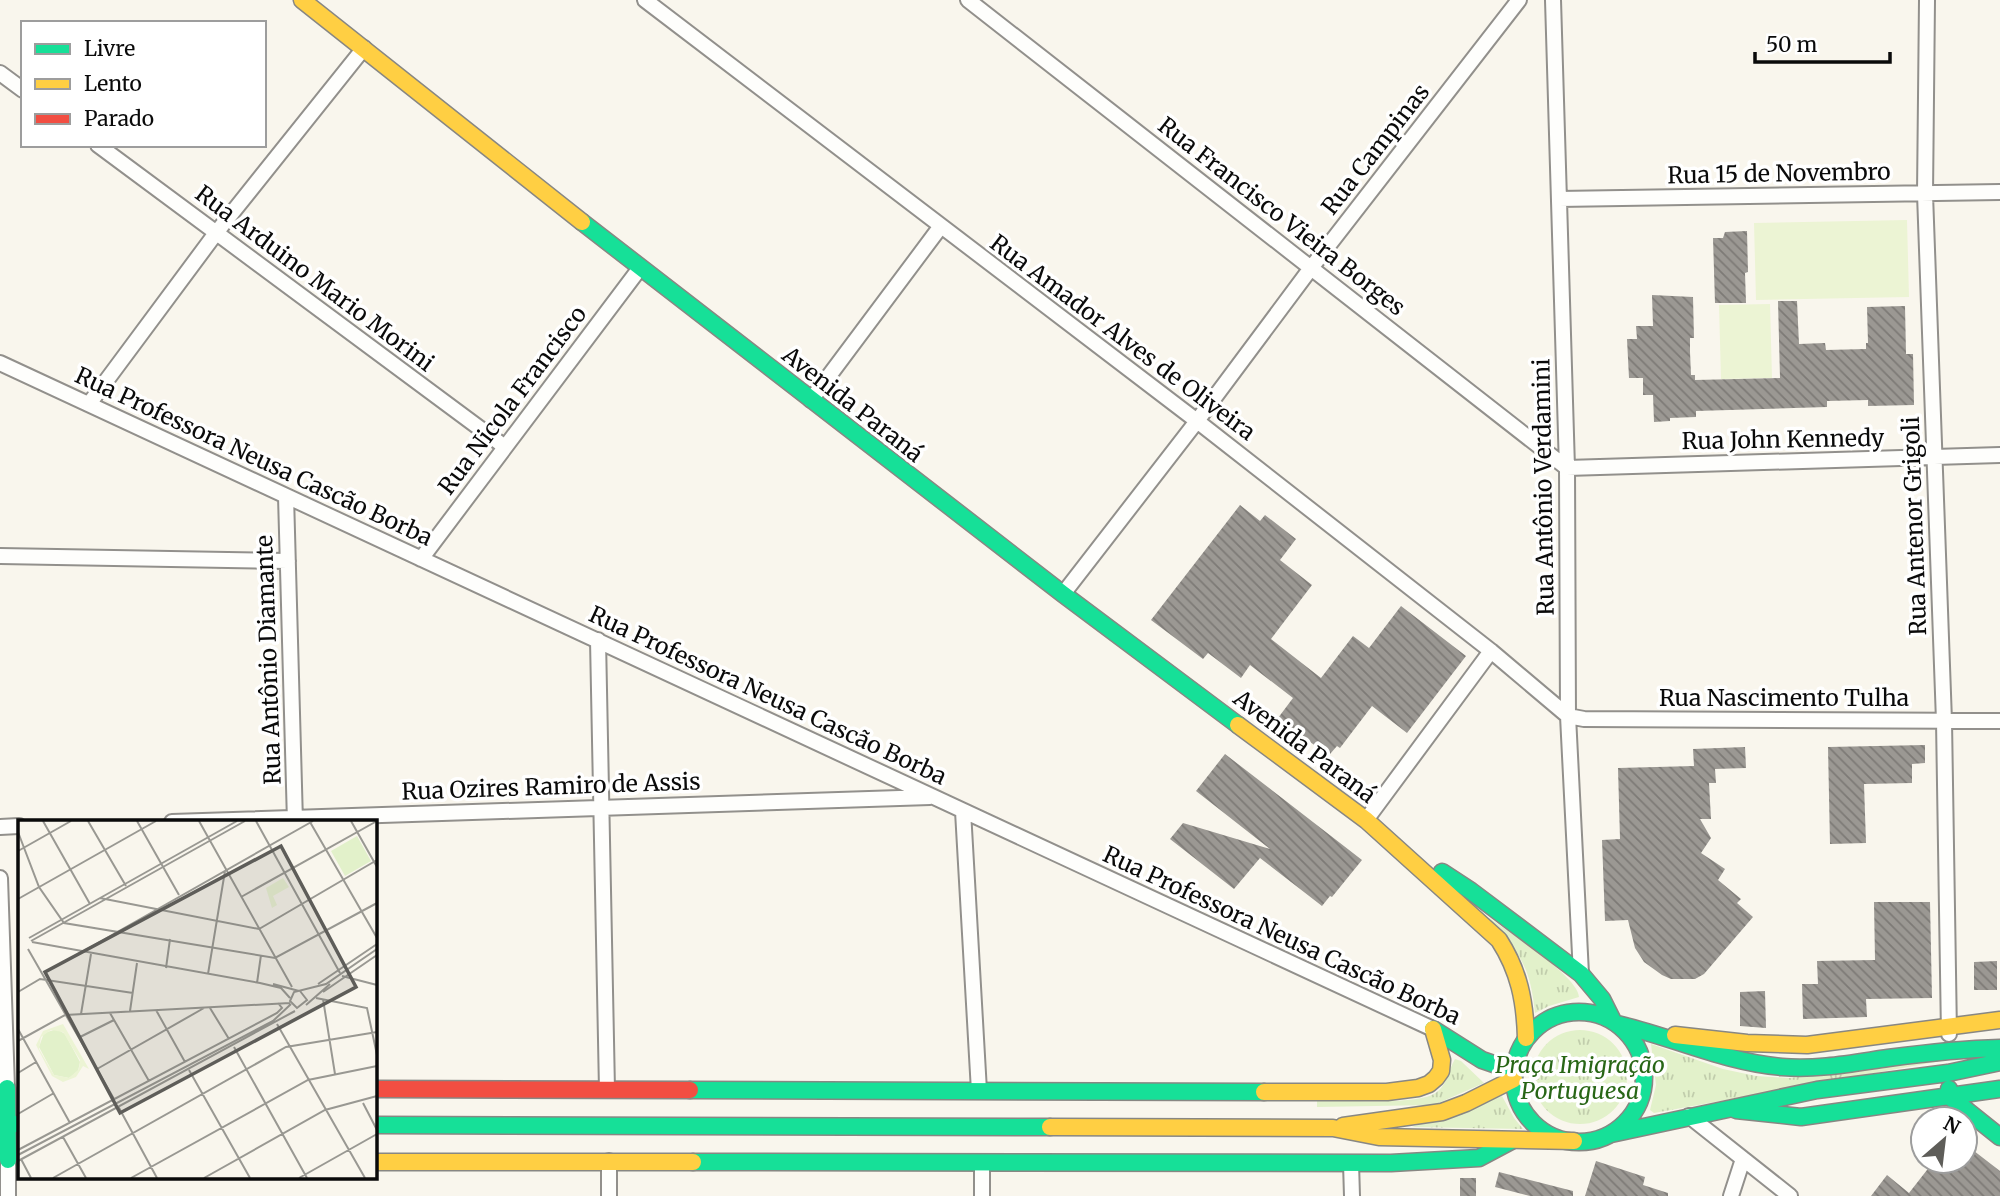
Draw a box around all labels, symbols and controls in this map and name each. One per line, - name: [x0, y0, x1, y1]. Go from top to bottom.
- legend: [21, 21, 266, 147]
- scale bar: [1755, 21, 1890, 65]
- text: 50 m: [1766, 31, 1817, 58]
- text: Livre: [84, 35, 135, 62]
- text: Lento: [84, 70, 142, 97]
- street label: Rua Campinas: [1315, 78, 1435, 220]
- text: Parado: [84, 105, 154, 132]
- street label: Rua Francisco Vieira Borges: [1153, 110, 1411, 322]
- street label: Rua 15 de Novembro: [1667, 157, 1891, 189]
- street label: Rua Arduino Mario Morini: [190, 179, 440, 377]
- street label: Rua Amador Alves de Oliveira: [985, 228, 1261, 446]
- street label: Rua Nicola Francisco: [432, 300, 592, 500]
- street label: Avenida Paraná: [776, 339, 929, 468]
- street label: Rua Antônio Verdamini: [1526, 358, 1560, 616]
- street label: Rua Professora Neusa Cascão Borba: [71, 360, 437, 552]
- street label: Rua Antenor Grigoli: [1896, 416, 1932, 636]
- street label: Rua John Kennedy: [1681, 423, 1885, 455]
- street label: Rua Antônio Diamante: [249, 535, 287, 785]
- street label: Rua Professora Neusa Cascão Borba: [585, 599, 951, 791]
- street label: Avenida Paraná: [1227, 682, 1382, 809]
- street label: Rua Nascimento Tulha: [1659, 683, 1909, 712]
- street label: Rua Ozires Ramiro de Assis: [401, 766, 701, 806]
- inset map: [18, 820, 376, 1178]
- street label: Rua Professora Neusa Cascão Borba: [1099, 839, 1465, 1031]
- park label: Praça Imigração Portuguesa: [1495, 1050, 1665, 1105]
- north arrow: [1909, 1105, 1979, 1175]
- text: N: [1940, 1111, 1964, 1139]

